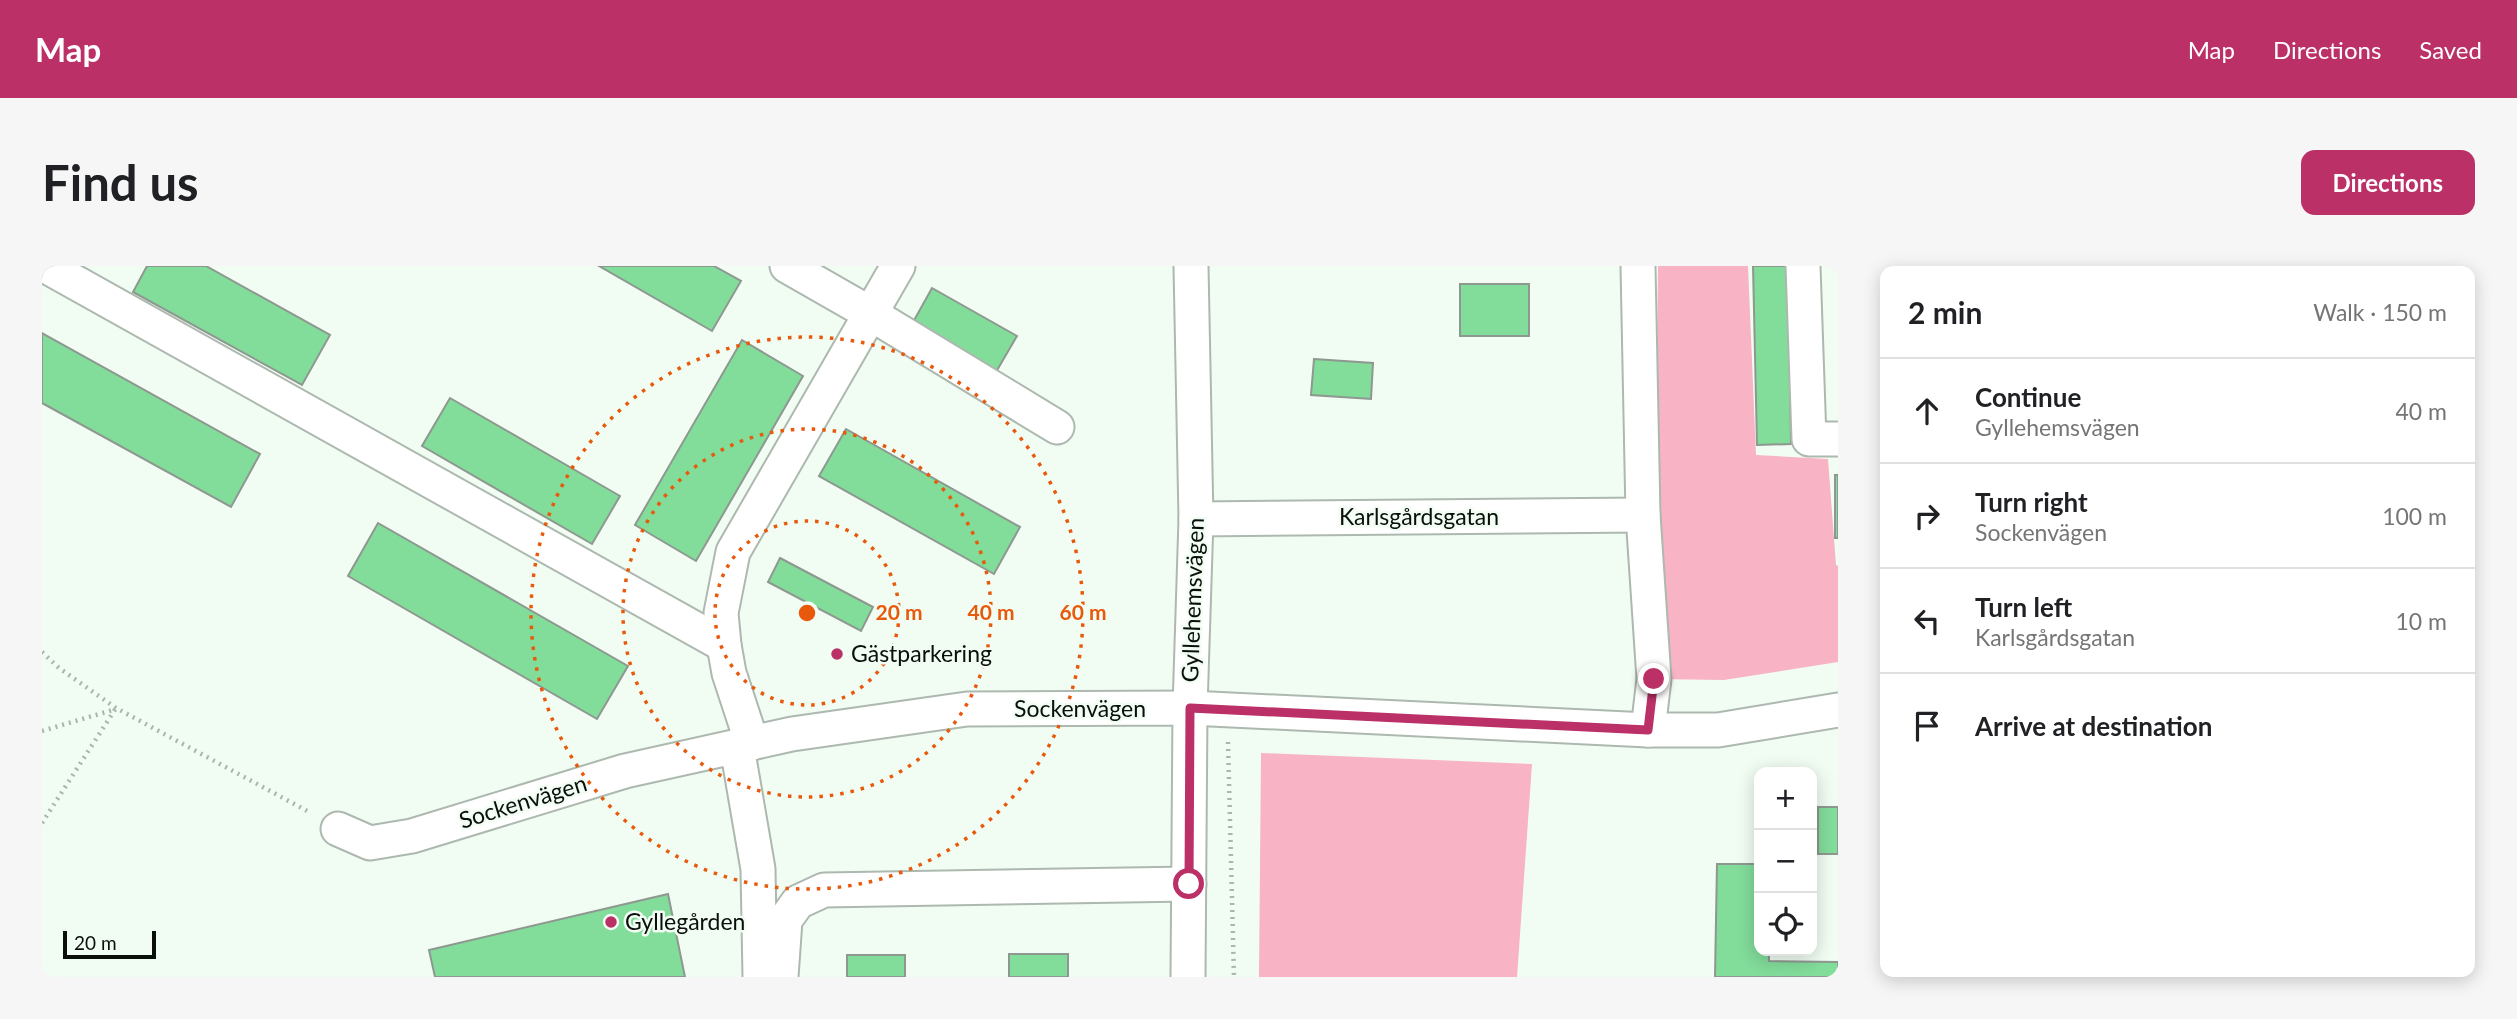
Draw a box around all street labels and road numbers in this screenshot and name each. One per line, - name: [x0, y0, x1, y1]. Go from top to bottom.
- street label: Karlsgårdsgatan: [1339, 502, 1499, 530]
- street label: Gyllehemsvägen: [1175, 517, 1209, 683]
- street label: Sockenvägen: [1014, 694, 1146, 722]
- street label: Sockenvägen: [455, 768, 590, 834]

